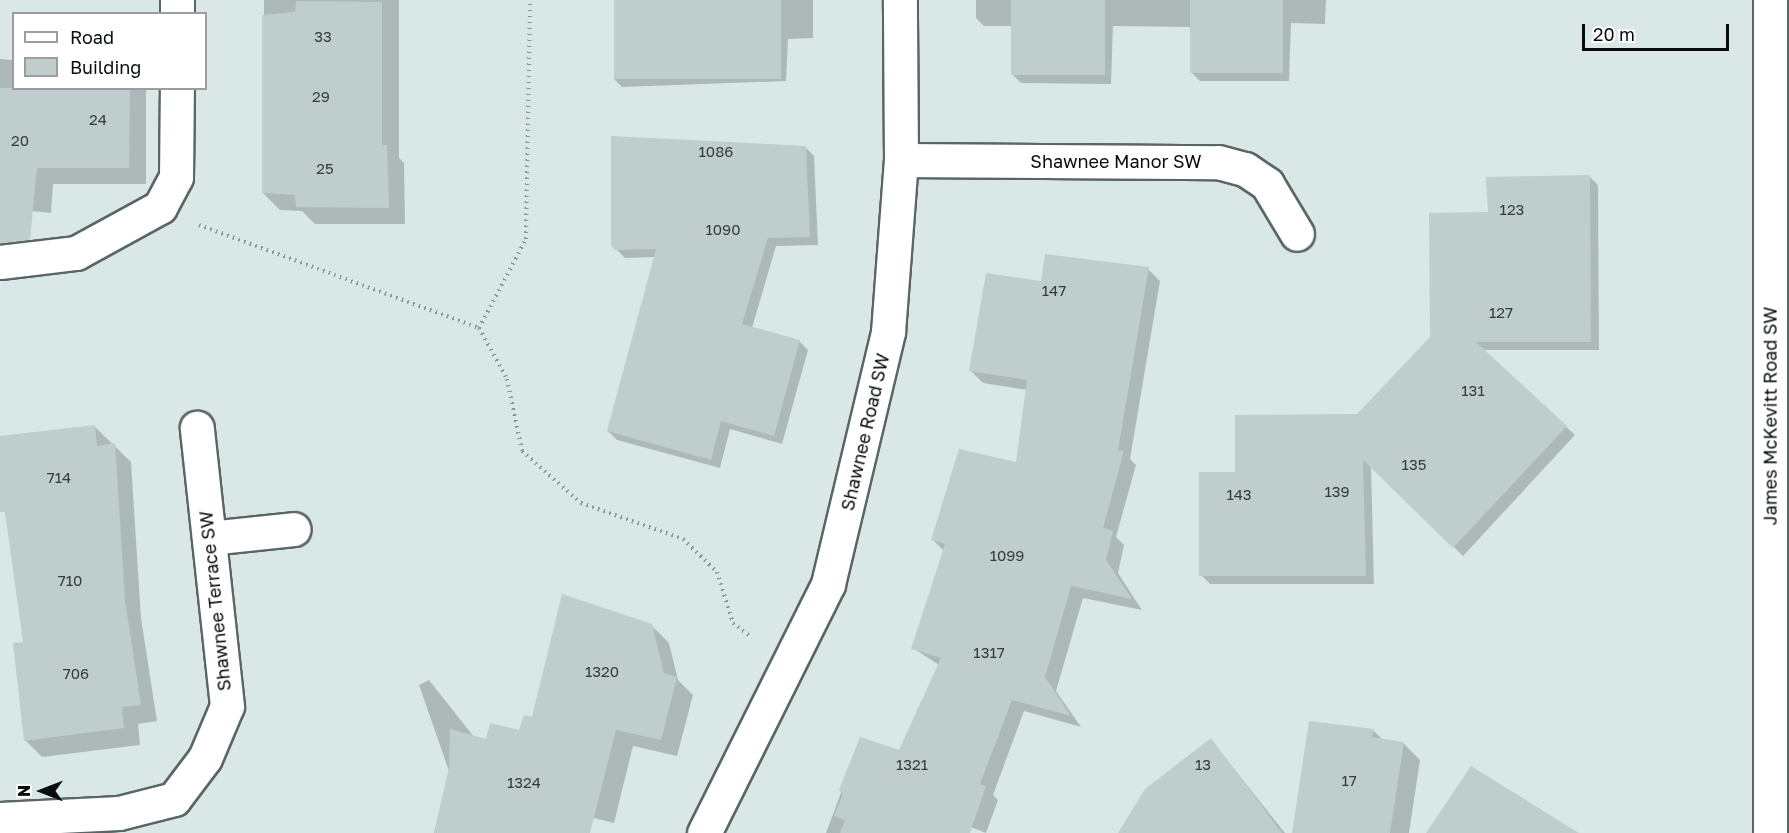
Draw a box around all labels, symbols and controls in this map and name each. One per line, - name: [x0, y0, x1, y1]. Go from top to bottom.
- legend: [12, 12, 207, 90]
- scale bar: [1585, 12, 1732, 50]
- text: 20 m: [1593, 23, 1635, 45]
- text: Road: [70, 26, 114, 48]
- house number: 33: [314, 28, 332, 46]
- text: Building: [70, 56, 141, 78]
- house number: 29: [312, 88, 330, 106]
- house number: 24: [89, 111, 107, 129]
- house number: 20: [11, 132, 29, 150]
- house number: 1086: [699, 143, 733, 161]
- street label: Shawnee Manor SW: [1030, 150, 1202, 172]
- house number: 25: [316, 160, 334, 178]
- house number: 123: [1500, 201, 1524, 219]
- house number: 1090: [706, 221, 740, 239]
- house number: 147: [1042, 282, 1066, 300]
- house number: 127: [1489, 304, 1513, 322]
- street label: James McKevitt Road SW: [1759, 307, 1781, 525]
- street label: Shawnee Road SW: [836, 351, 894, 513]
- house number: 131: [1461, 382, 1485, 400]
- house number: 135: [1402, 456, 1426, 474]
- house number: 714: [47, 469, 71, 487]
- house number: 139: [1324, 483, 1350, 501]
- house number: 143: [1226, 486, 1252, 504]
- street label: Shawnee Terrace SW: [195, 510, 235, 692]
- house number: 1099: [990, 547, 1024, 565]
- house number: 710: [58, 572, 82, 590]
- house number: 1317: [973, 644, 1005, 662]
- house number: 1320: [585, 663, 619, 681]
- house number: 706: [63, 665, 89, 683]
- house number: 1321: [896, 756, 928, 774]
- house number: 13: [1195, 756, 1211, 774]
- north arrow: [12, 761, 72, 821]
- house number: 17: [1341, 772, 1357, 790]
- house number: 1324: [507, 774, 541, 792]
- text: N: [14, 785, 34, 797]

